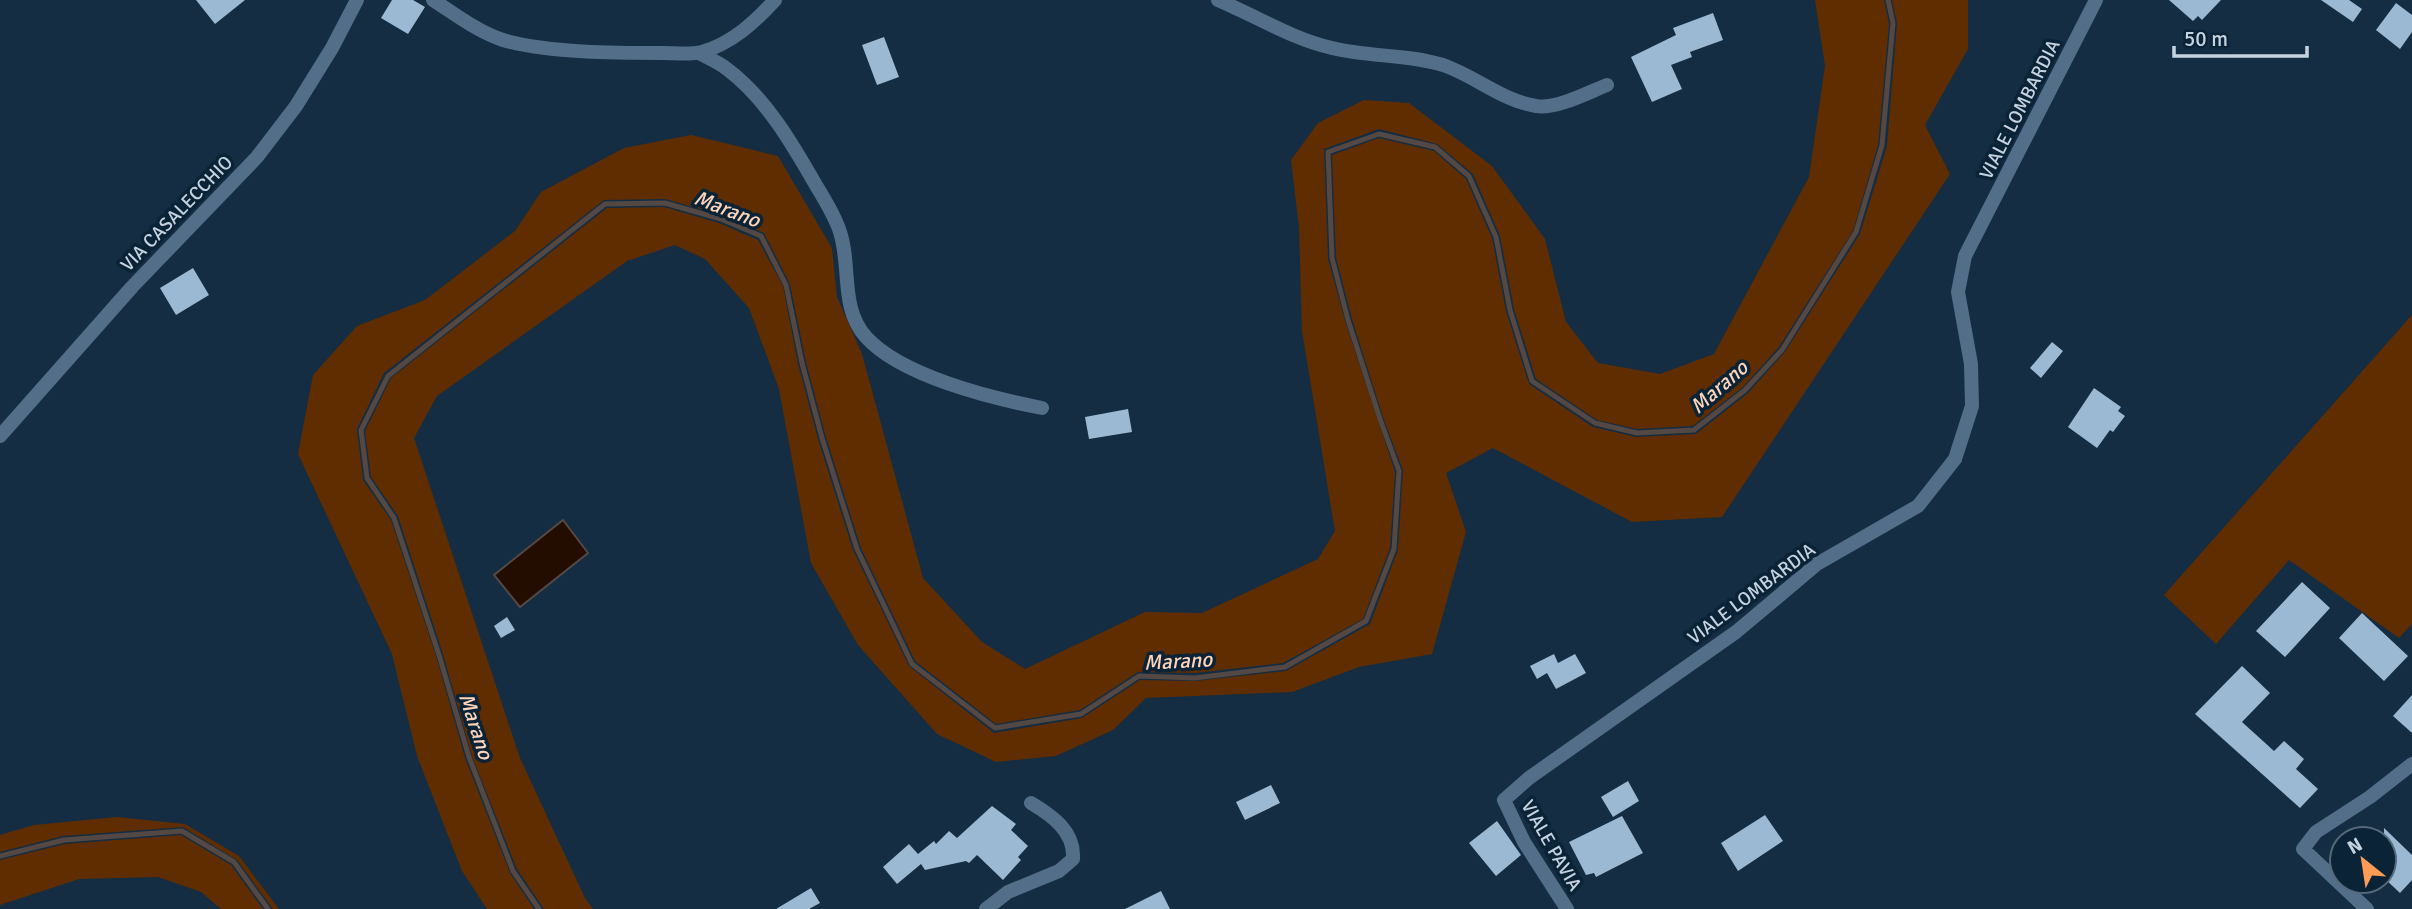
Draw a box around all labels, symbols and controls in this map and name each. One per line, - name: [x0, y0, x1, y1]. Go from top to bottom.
- scale bar: [2174, 14, 2307, 58]
- text: 50 m: [2184, 26, 2228, 52]
- street label: VIALE LOMBARDIA: [1974, 35, 2066, 184]
- street label: VIA CASALECCHIO: [115, 151, 238, 277]
- water label: Marano: [691, 185, 765, 234]
- water label: Marano: [1685, 354, 1754, 419]
- street label: VIALE LOMBARDIA: [1683, 538, 1821, 650]
- water label: Marano: [1143, 646, 1214, 676]
- water label: Marano: [453, 690, 499, 763]
- street label: VIALE PAVIA: [1515, 796, 1587, 896]
- north arrow: [2328, 825, 2398, 895]
- text: N: [2343, 832, 2367, 860]

